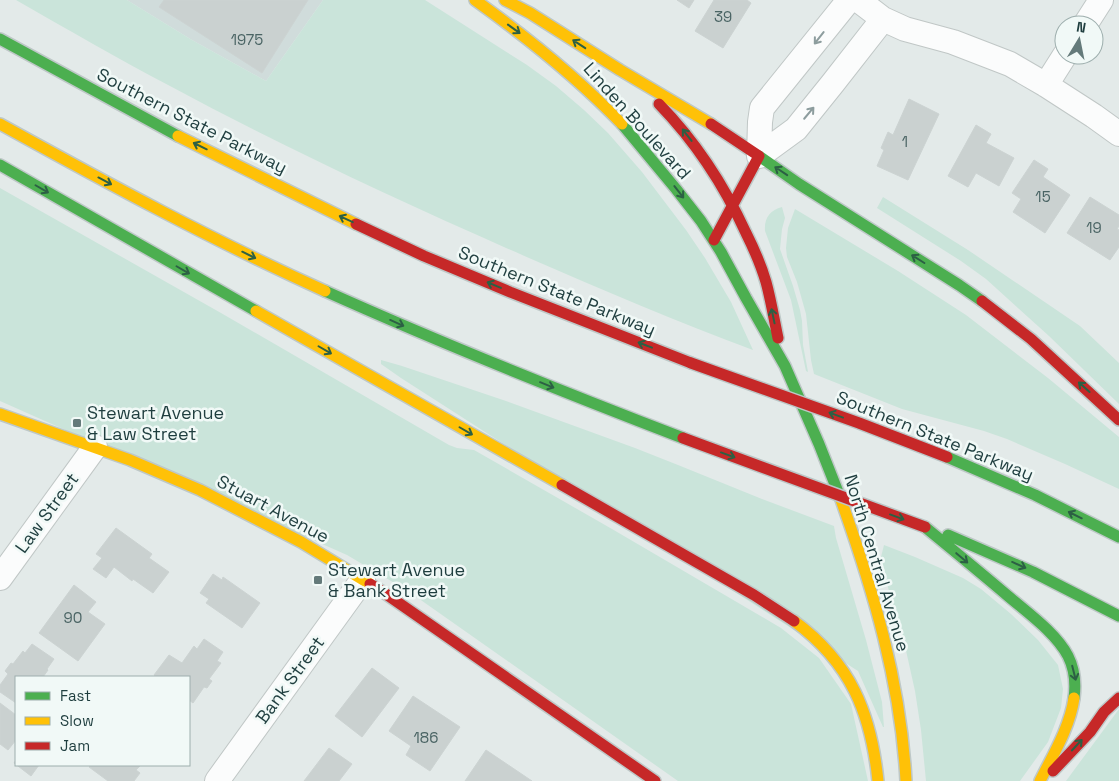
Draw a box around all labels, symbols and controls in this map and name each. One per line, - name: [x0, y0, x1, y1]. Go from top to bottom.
- house number: 39: [714, 7, 732, 26]
- north arrow: [1054, 15, 1104, 65]
- text: N: [1075, 18, 1087, 37]
- one-way arrow: [507, 24, 521, 34]
- house number: 1975: [231, 30, 263, 49]
- one-way arrow: [814, 31, 825, 44]
- one-way arrow: [572, 39, 586, 49]
- street label: Linden Boulevard: [579, 57, 696, 184]
- street label: Southern State Parkway: [93, 62, 291, 179]
- one-way arrow: [803, 107, 814, 120]
- one-way arrow: [682, 128, 693, 141]
- house number: 1: [902, 132, 908, 151]
- one-way arrow: [193, 141, 208, 151]
- one-way arrow: [774, 166, 788, 176]
- one-way arrow: [97, 176, 112, 186]
- one-way arrow: [35, 184, 50, 194]
- one-way arrow: [673, 185, 684, 198]
- house number: 15: [1035, 187, 1051, 206]
- one-way arrow: [339, 214, 354, 223]
- house number: 19: [1086, 218, 1102, 237]
- street label: Southern State Parkway: [455, 240, 659, 341]
- one-way arrow: [241, 251, 256, 260]
- one-way arrow: [911, 254, 925, 264]
- one-way arrow: [176, 265, 190, 275]
- one-way arrow: [487, 280, 502, 290]
- one-way arrow: [768, 309, 777, 325]
- one-way arrow: [389, 318, 404, 328]
- one-way arrow: [638, 340, 653, 349]
- one-way arrow: [317, 345, 332, 355]
- one-way arrow: [539, 381, 554, 391]
- one-way arrow: [1077, 381, 1090, 392]
- street label: Southern State Parkway: [833, 385, 1037, 486]
- place label: Stewart Avenue & Law Street: [87, 401, 224, 445]
- one-way arrow: [829, 410, 845, 419]
- marker: Stewart Avenue & Law Street: [71, 417, 83, 429]
- one-way arrow: [458, 426, 472, 436]
- one-way arrow: [720, 451, 736, 460]
- street label: Law Street: [10, 468, 84, 558]
- street label: Stuart Avenue: [213, 469, 333, 548]
- street label: North Central Avenue: [840, 471, 915, 654]
- one-way arrow: [1068, 510, 1083, 520]
- one-way arrow: [889, 513, 905, 522]
- one-way arrow: [956, 552, 969, 564]
- place label: Stewart Avenue & Bank Street: [328, 558, 465, 602]
- one-way arrow: [1011, 561, 1026, 571]
- marker: Stewart Avenue & Bank Street: [312, 574, 324, 586]
- house number: 90: [64, 608, 82, 627]
- street label: Bank Street: [250, 631, 329, 728]
- one-way arrow: [1070, 664, 1079, 680]
- legend: [15, 676, 190, 766]
- text: Fast: [60, 686, 91, 705]
- text: Slow: [60, 711, 94, 730]
- house number: 186: [414, 728, 438, 747]
- text: Jam: [60, 736, 90, 755]
- one-way arrow: [1071, 739, 1083, 752]

